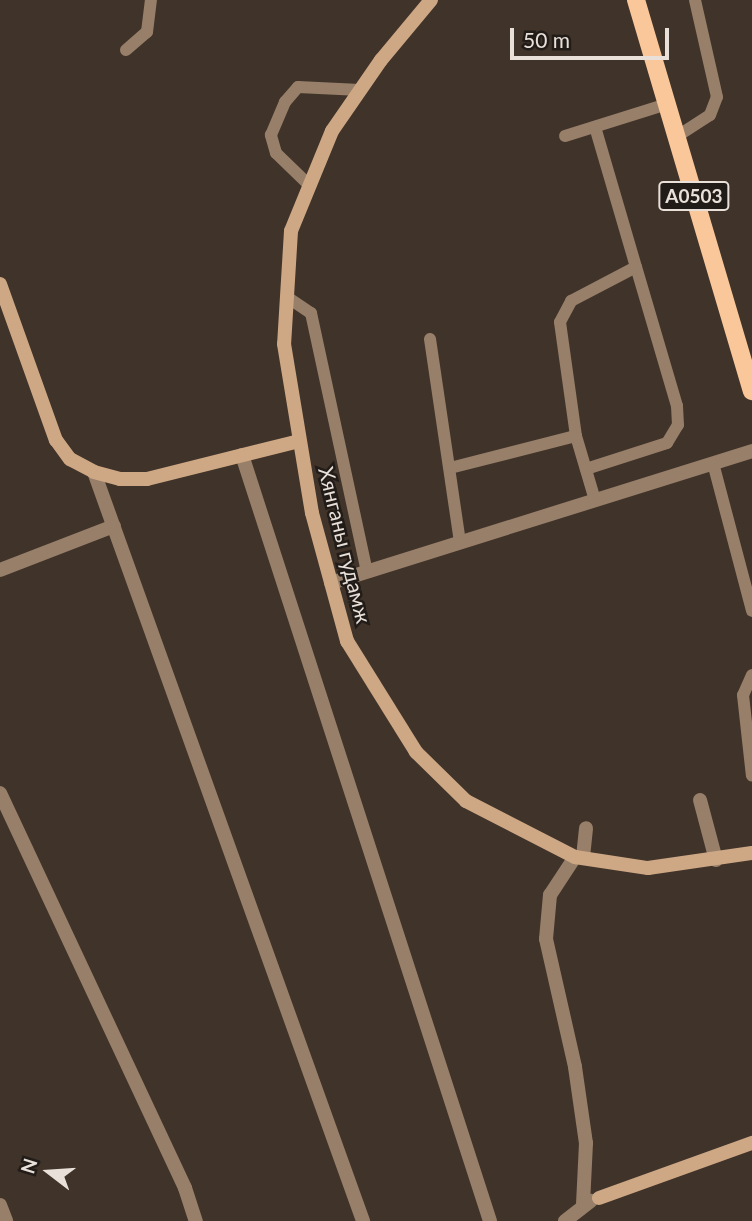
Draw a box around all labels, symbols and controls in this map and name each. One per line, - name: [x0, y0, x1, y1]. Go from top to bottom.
- scale bar: [514, 14, 673, 58]
- text: 50 m: [523, 27, 570, 52]
- road number: A0503: [657, 180, 731, 212]
- street label: Хянганы гудамж: [313, 464, 377, 626]
- north arrow: [14, 1137, 84, 1207]
- text: N: [15, 1155, 42, 1176]

